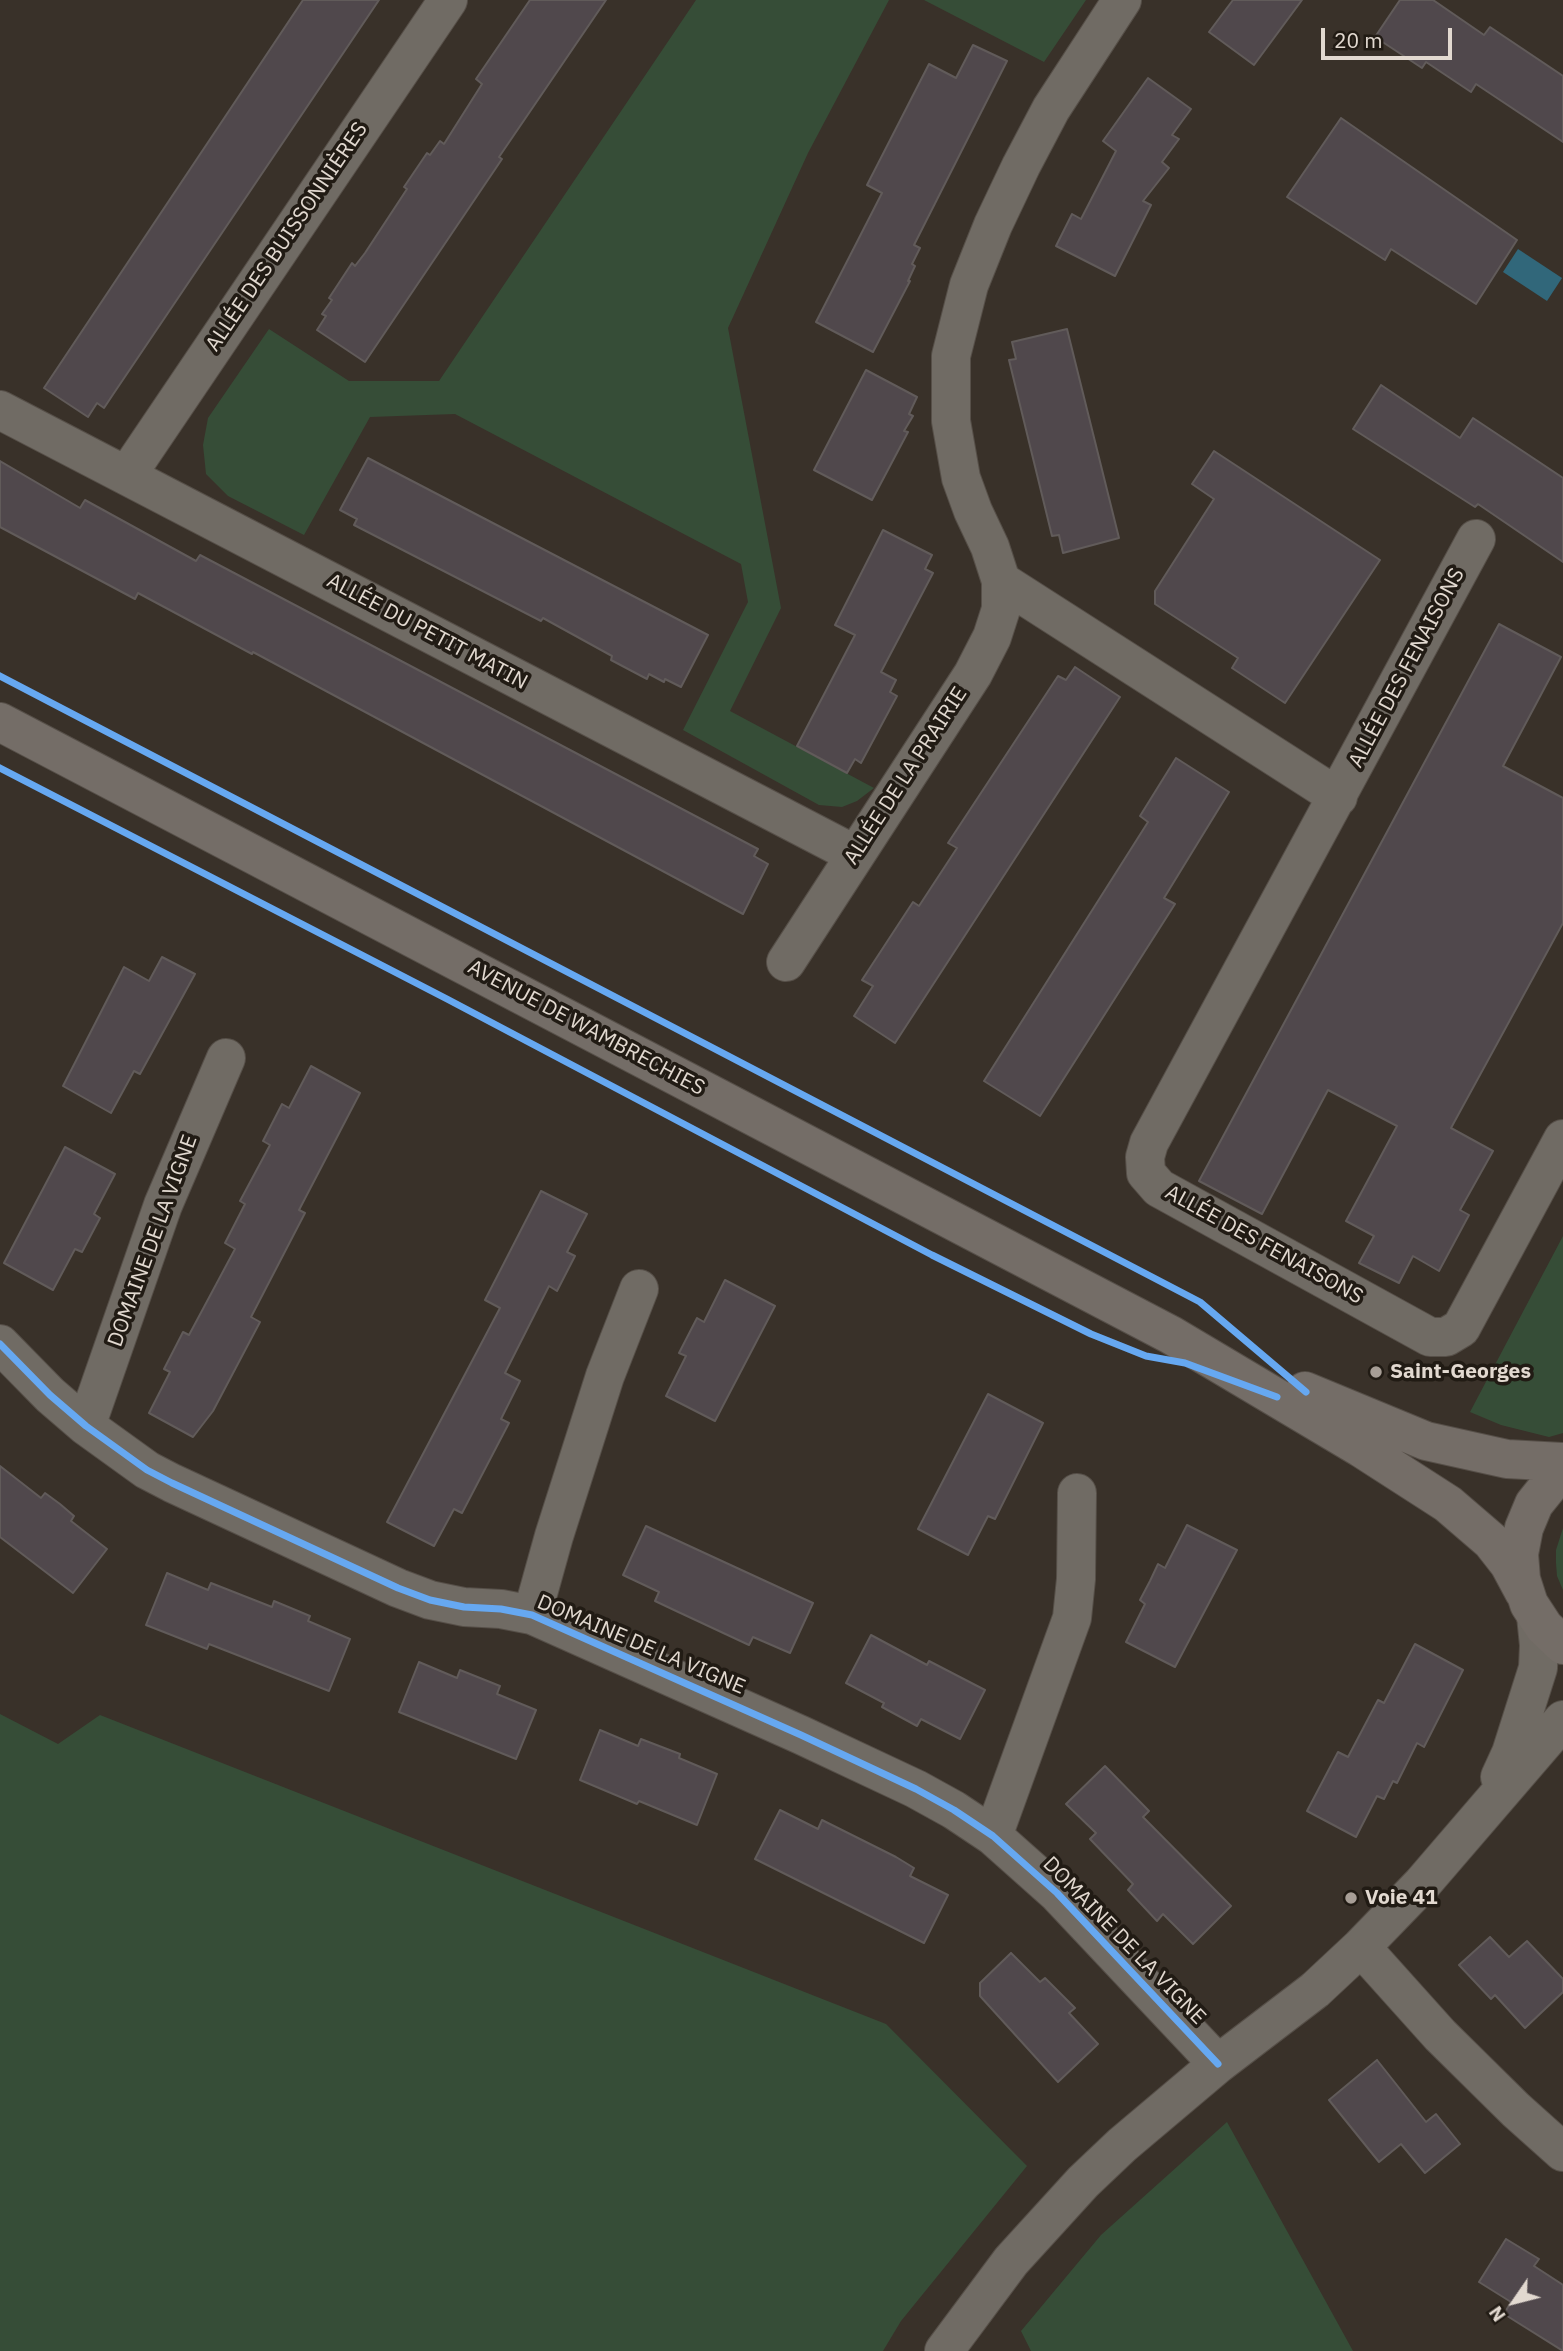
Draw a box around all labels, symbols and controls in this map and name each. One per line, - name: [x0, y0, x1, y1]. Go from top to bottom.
- scale bar: [1325, 14, 1456, 58]
- text: 20 m: [1334, 26, 1383, 54]
- street label: ALLÉE DES BUISSONNIÈRES: [201, 118, 373, 356]
- street label: ALLÉE DES FENAISONS: [1344, 564, 1470, 772]
- street label: ALLÉE DU PETIT MATIN: [322, 568, 532, 696]
- street label: ALLÉE DE LA PRAIRIE: [839, 682, 973, 870]
- street label: AVENUE DE WAMBRECHIES: [463, 955, 709, 1101]
- street label: DOMAINE DE LA VIGNE: [103, 1132, 203, 1350]
- street label: ALLÉE DES FENAISONS: [1161, 1180, 1367, 1310]
- place label: Saint-Georges: [1390, 1359, 1531, 1385]
- marker: Saint-Georges: [1368, 1364, 1384, 1380]
- street label: DOMAINE DE LA VIGNE: [533, 1590, 749, 1700]
- street label: DOMAINE DE LA VIGNE: [1037, 1852, 1211, 2030]
- place label: Voie 41: [1365, 1885, 1438, 1911]
- marker: Voie 41: [1343, 1890, 1359, 1906]
- north arrow: [1479, 2267, 1549, 2337]
- text: N: [1483, 2302, 1511, 2327]

